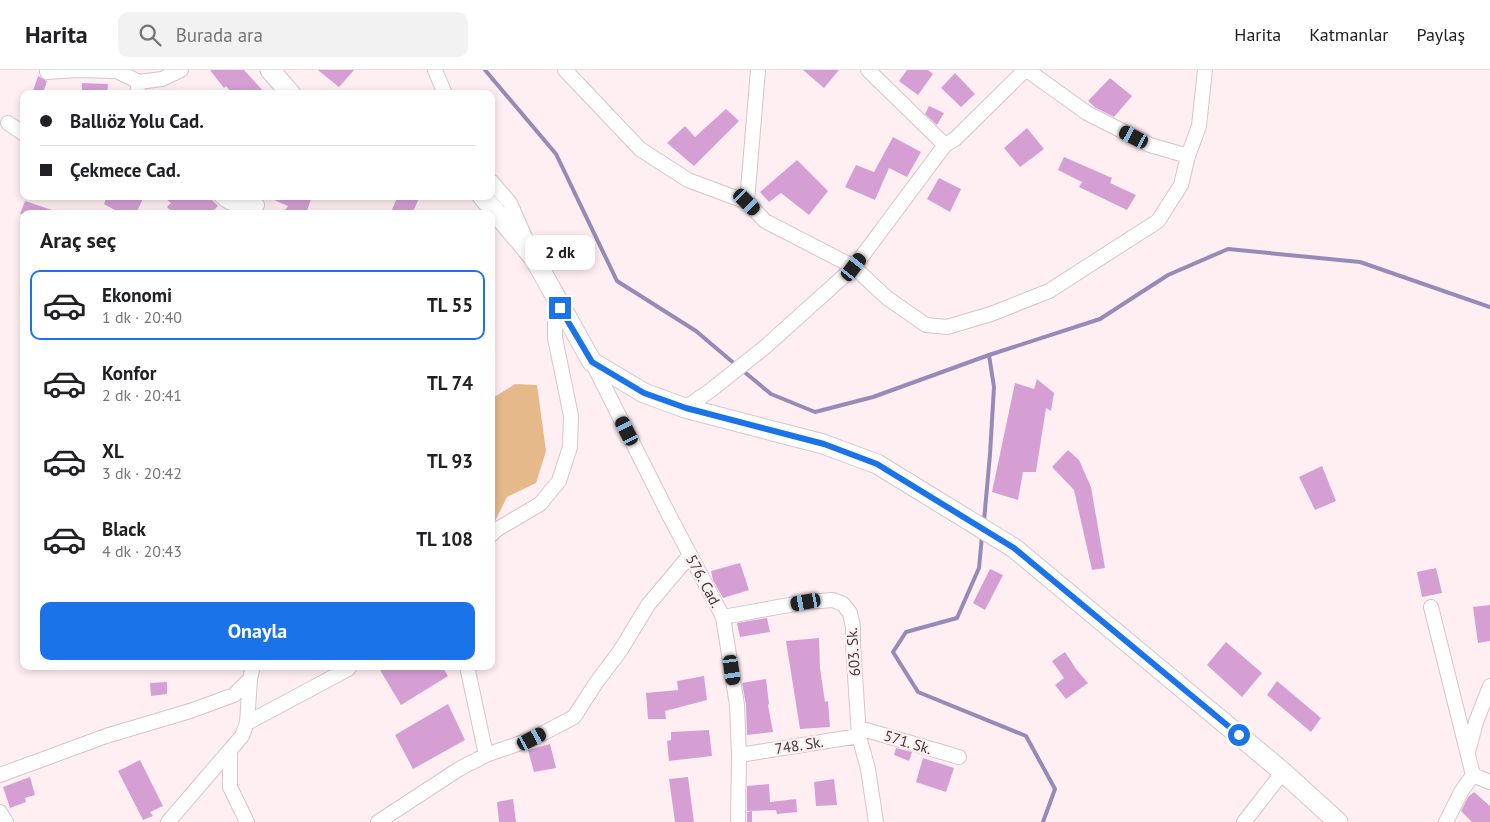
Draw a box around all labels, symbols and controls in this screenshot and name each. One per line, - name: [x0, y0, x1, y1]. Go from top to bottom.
- search box: [118, 12, 468, 57]
- text: Harita: [25, 19, 88, 50]
- icon: search: [136, 21, 164, 49]
- text: Burada ara: [176, 23, 263, 47]
- text: Harita: [1234, 23, 1281, 46]
- text: Katmanlar: [1309, 23, 1388, 46]
- text: Paylaş: [1416, 23, 1465, 46]
- text: Ballıöz Yolu Cad.: [70, 109, 204, 133]
- car: [1117, 124, 1150, 150]
- text: Çekmece Cad.: [70, 158, 181, 182]
- car: [731, 186, 762, 218]
- text: Araç seç: [40, 226, 116, 254]
- callout: 2 dk: [525, 236, 595, 270]
- text: 2 dk: [545, 242, 575, 262]
- car: [838, 251, 869, 283]
- icon: car: [42, 283, 87, 328]
- text: Ekonomi: [102, 283, 172, 307]
- text: TL 55: [427, 293, 473, 317]
- route end: [549, 297, 571, 319]
- text: 1 dk · 20:40: [102, 307, 182, 327]
- icon: car: [42, 361, 87, 406]
- text: Konfor: [102, 361, 156, 385]
- text: TL 74: [427, 371, 473, 395]
- text: 2 dk · 20:41: [102, 385, 182, 405]
- car: [613, 414, 640, 448]
- icon: car: [42, 439, 87, 484]
- text: XL: [102, 439, 124, 463]
- text: TL 93: [427, 449, 473, 473]
- text: 3 dk · 20:42: [102, 463, 182, 483]
- icon: car: [42, 517, 87, 562]
- text: Black: [102, 517, 146, 541]
- text: TL 108: [416, 527, 473, 551]
- text: 4 dk · 20:43: [102, 541, 182, 561]
- street label: 576. Cad.: [682, 551, 726, 611]
- car: [789, 592, 822, 612]
- button: Onayla: [40, 602, 475, 660]
- street label: 603. Sk.: [842, 627, 864, 677]
- car: [722, 654, 741, 686]
- route start: [1228, 724, 1250, 746]
- car: [515, 725, 548, 753]
- street label: 571. Sk.: [882, 726, 934, 758]
- street label: 748. Sk.: [773, 732, 825, 758]

